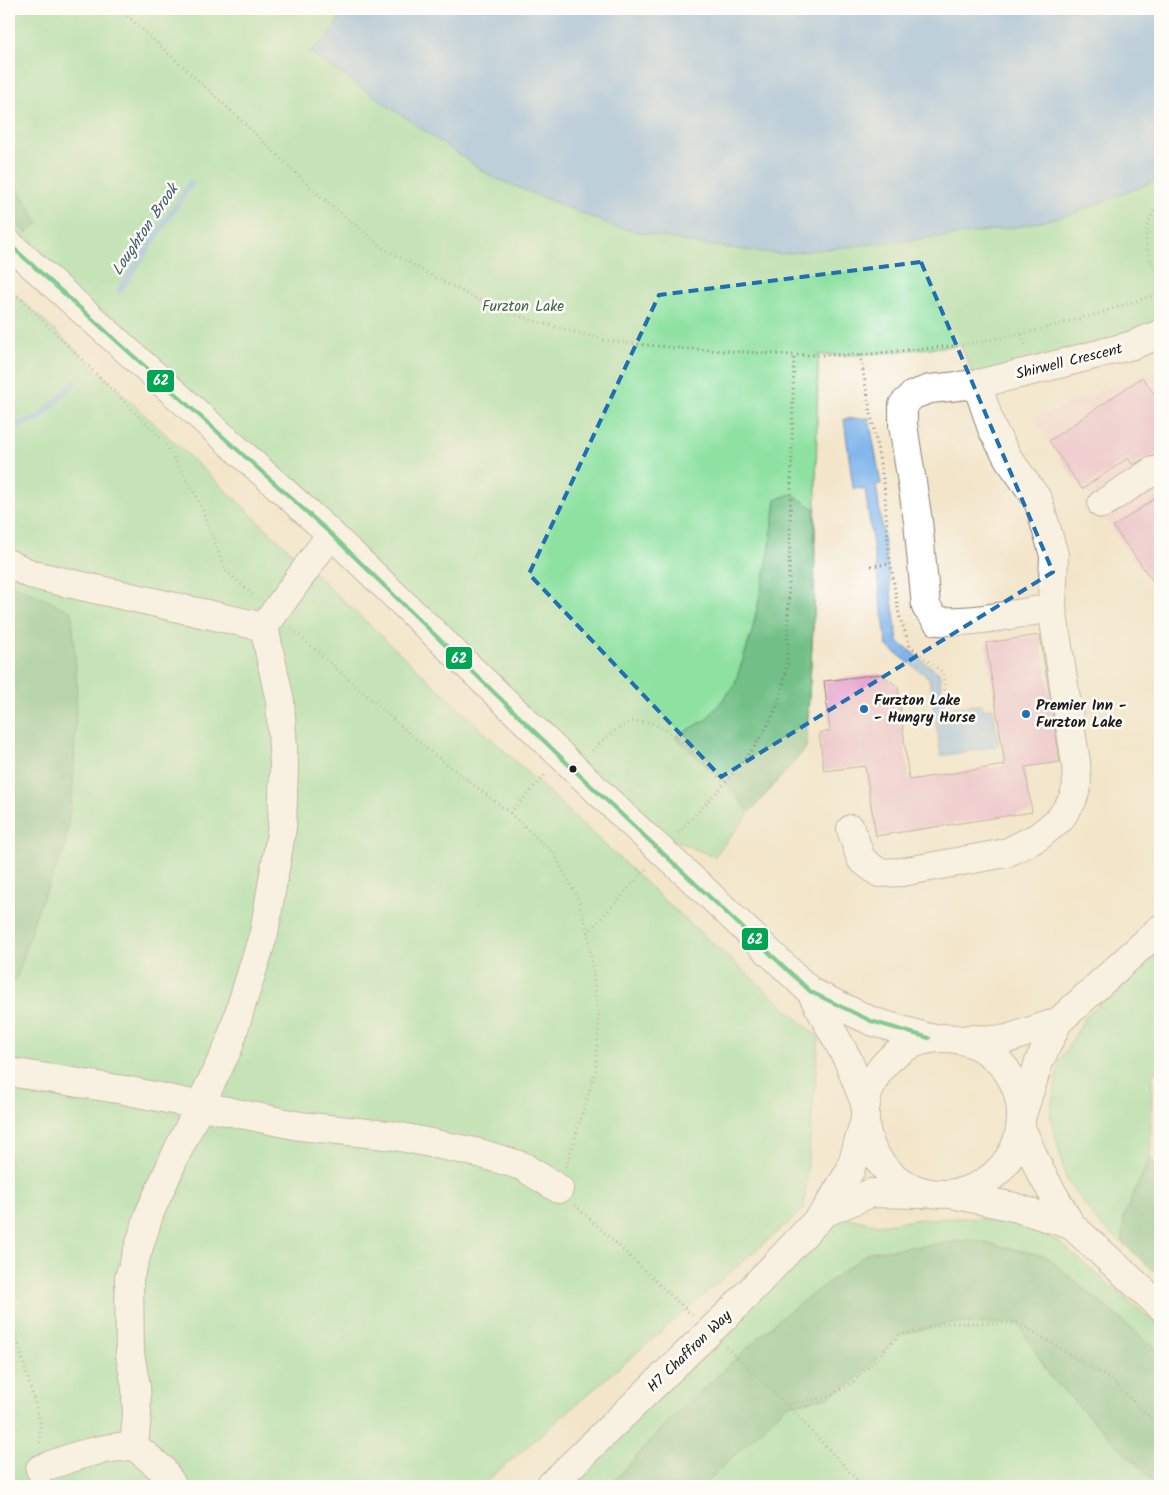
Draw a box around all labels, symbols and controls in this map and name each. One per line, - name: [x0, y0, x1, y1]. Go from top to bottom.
- water label: Loughton Brook: [105, 177, 187, 281]
- park label: Furzton Lake: [482, 295, 564, 319]
- street label: Shirwell Crescent: [1013, 337, 1125, 387]
- line badge: 62: [146, 369, 175, 393]
- text: 62: [153, 370, 169, 392]
- line badge: 62: [445, 646, 473, 670]
- text: 62: [451, 648, 467, 670]
- place label: Furzton Lake - Hungry Horse: [874, 689, 976, 730]
- place label: Premier Inn - Furzton Lake: [1036, 694, 1127, 735]
- marker: Furzton Lake - Hungry Horse: [858, 703, 870, 715]
- marker: Premier Inn - Furzton Lake: [1020, 708, 1032, 720]
- unlabelled marker: [568, 764, 578, 774]
- line badge: 62: [741, 927, 769, 951]
- text: 62: [747, 929, 763, 951]
- street label: H7 Chaffron Way: [642, 1304, 738, 1399]

